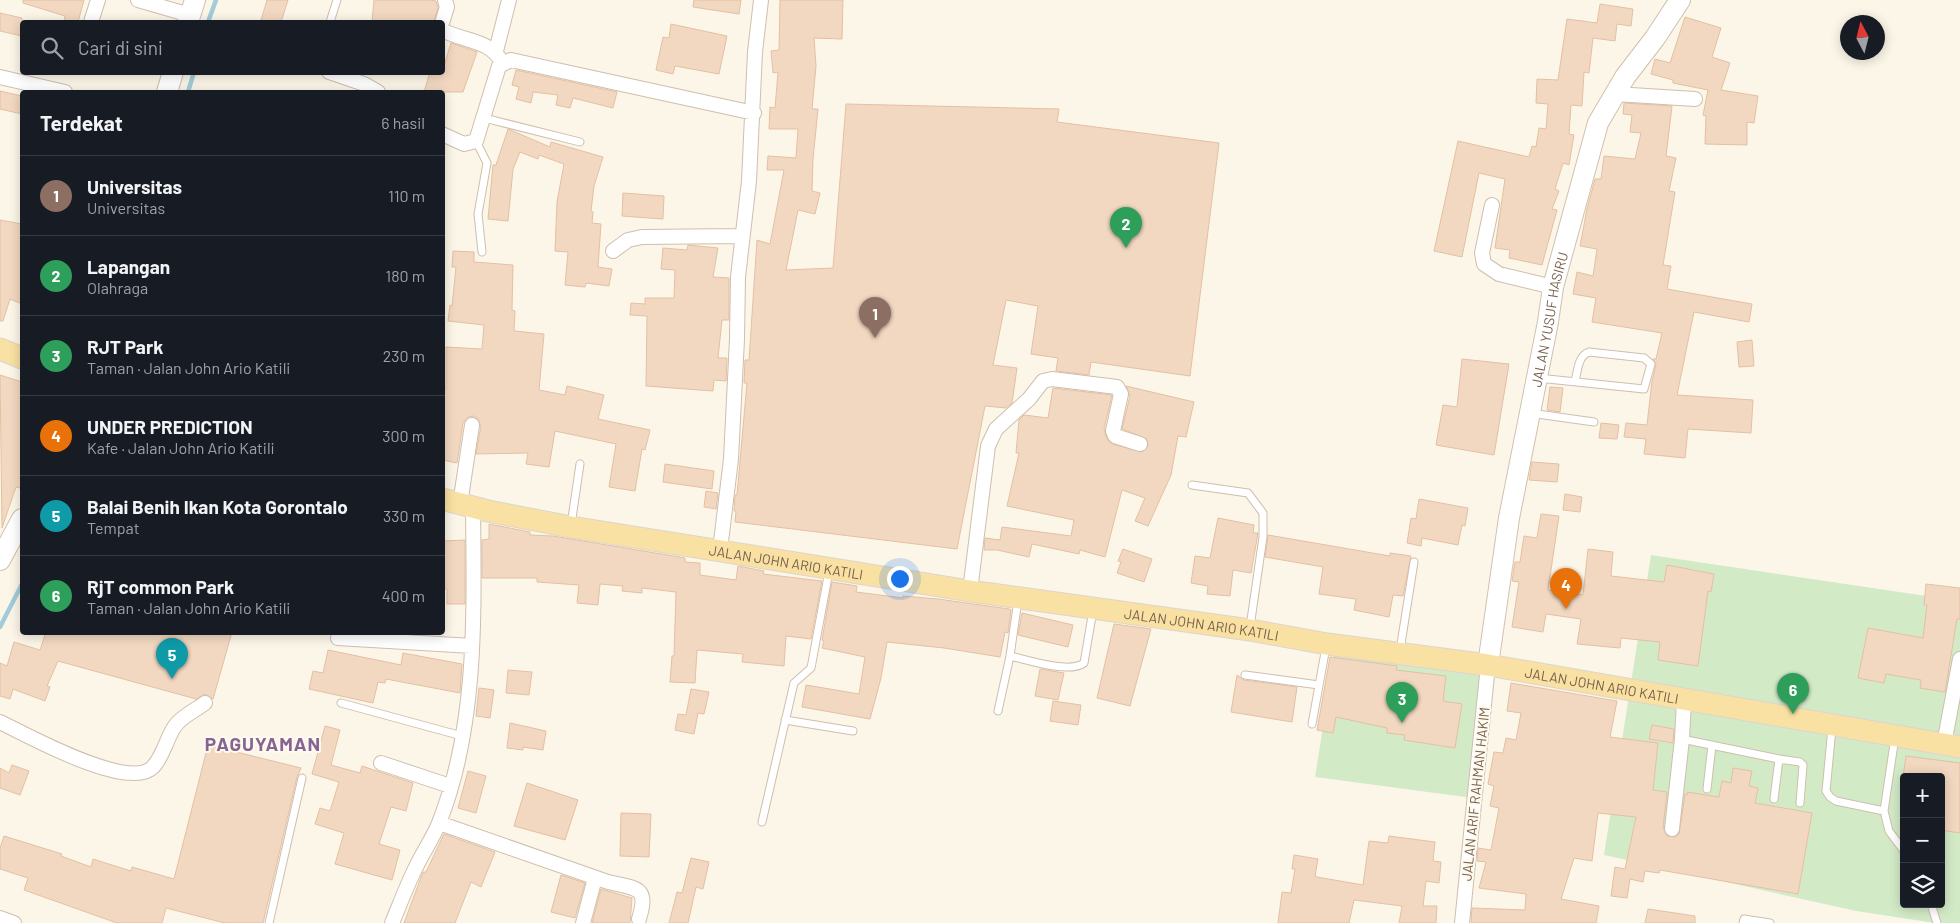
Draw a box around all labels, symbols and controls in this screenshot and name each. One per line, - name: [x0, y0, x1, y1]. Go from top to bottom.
- north arrow: [1840, 15, 1885, 60]
- search box: [20, 20, 445, 75]
- icon: search: [38, 34, 66, 62]
- text: Cari di sini: [78, 36, 163, 59]
- text: Terdekat: [40, 110, 123, 135]
- text: 6 hasil: [381, 113, 425, 132]
- text: Universitas: [87, 175, 182, 198]
- text: 1: [53, 186, 59, 205]
- text: 110 m: [388, 186, 425, 205]
- text: Universitas: [87, 198, 165, 217]
- pin: 2: [1110, 207, 1142, 248]
- street label: JALAN YUSUF HASIRU: [1527, 250, 1571, 389]
- text: Lapangan: [87, 255, 170, 278]
- text: 2: [52, 266, 60, 285]
- text: 180 m: [386, 266, 425, 285]
- text: Olahraga: [87, 278, 148, 297]
- pin: 1: [859, 297, 891, 338]
- text: RJT Park: [87, 335, 163, 358]
- text: 3: [52, 346, 60, 365]
- text: 230 m: [383, 346, 425, 365]
- text: Taman · Jalan John Ario Katili: [87, 358, 290, 377]
- text: UNDER PREDICTION: [87, 415, 253, 438]
- text: 4: [51, 426, 61, 445]
- text: 300 m: [382, 426, 425, 445]
- text: Kafe · Jalan John Ario Katili: [87, 438, 275, 457]
- text: Balai Benih Ikan Kota Gorontalo: [87, 495, 348, 518]
- text: 5: [52, 506, 60, 525]
- text: 330 m: [383, 506, 425, 525]
- text: Tempat: [87, 518, 140, 537]
- street label: JALAN JOHN ARIO KATILI: [708, 541, 864, 582]
- your location: [887, 566, 913, 592]
- pin: 4: [1550, 568, 1582, 609]
- text: RjT common Park: [87, 575, 234, 598]
- text: 6: [52, 586, 60, 605]
- text: 400 m: [382, 586, 425, 605]
- text: Taman · Jalan John Ario Katili: [87, 598, 290, 617]
- street label: JALAN JOHN ARIO KATILI: [1123, 604, 1280, 644]
- pin: 5: [156, 638, 188, 679]
- street label: JALAN JOHN ARIO KATILI: [1524, 663, 1680, 706]
- pin: 6: [1777, 673, 1809, 714]
- pin: 3: [1386, 682, 1418, 723]
- street label: JALAN ARIF RAHMAN HAKIM: [1457, 706, 1493, 882]
- district label: PAGUYAMAN: [205, 732, 321, 755]
- map controls: [1900, 773, 1945, 908]
- button: +: [1900, 773, 1945, 818]
- button: −: [1900, 818, 1945, 863]
- button: layers: [1900, 863, 1945, 908]

